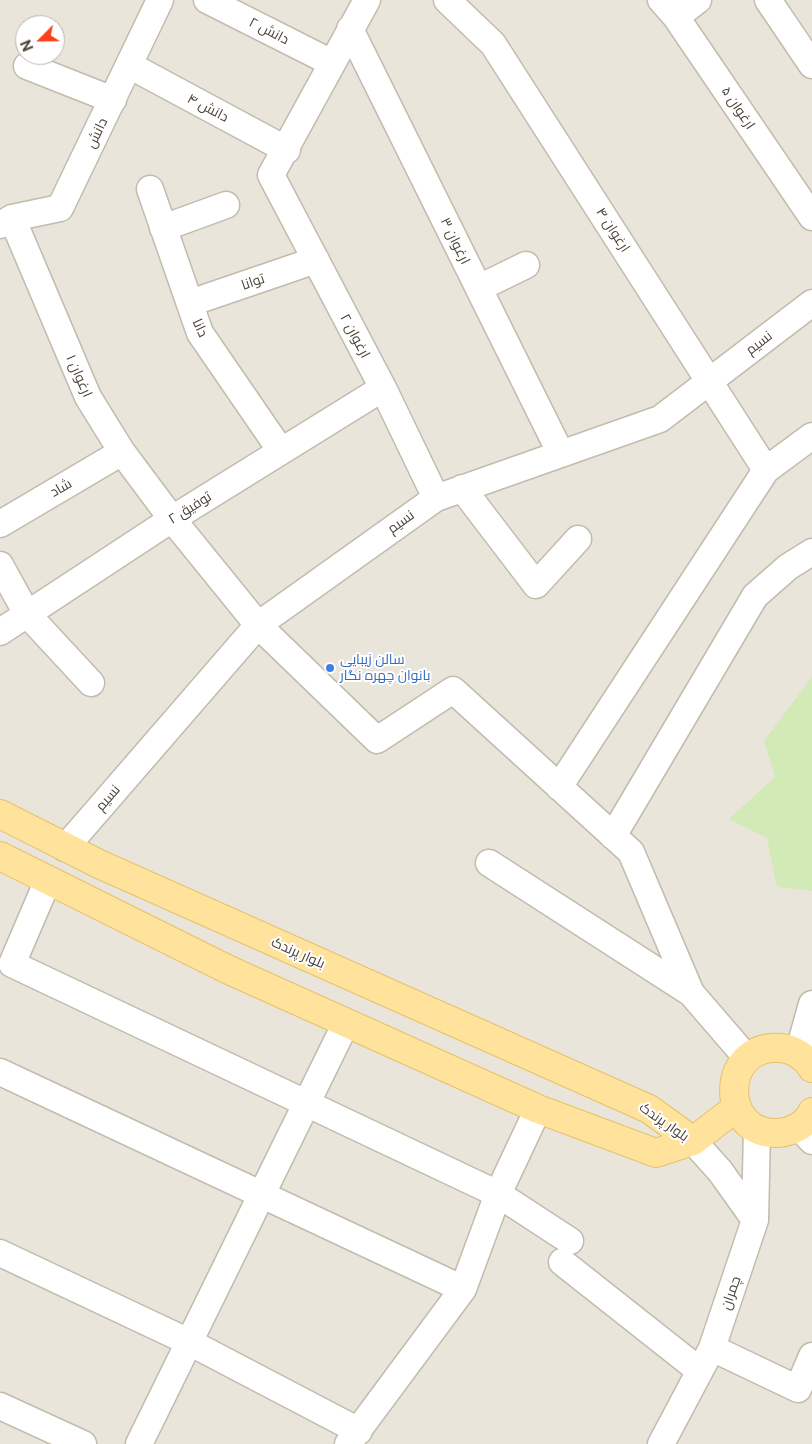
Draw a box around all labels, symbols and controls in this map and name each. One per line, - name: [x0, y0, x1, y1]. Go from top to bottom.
- street label: دانش ۲: [246, 14, 292, 48]
- north arrow: [15, 15, 65, 65]
- text: N: [18, 37, 37, 54]
- street label: ارغوان ۵: [718, 83, 758, 133]
- street label: دانش ۴: [184, 90, 232, 126]
- street label: دانش: [82, 115, 112, 151]
- street label: ارغوان ۴: [592, 205, 634, 255]
- street label: ارغوان ۳: [437, 215, 473, 267]
- street label: توانا: [239, 270, 267, 294]
- street label: ارغوان ۲: [336, 311, 374, 361]
- street label: دانا: [188, 316, 212, 340]
- street label: نسیم: [742, 327, 776, 359]
- street label: ارغوان ۱: [62, 352, 96, 400]
- street label: شاد: [47, 475, 75, 501]
- street label: توفیق ۲: [165, 488, 215, 528]
- street label: نسیم: [384, 507, 418, 537]
- place label: سالن زیبایی بانوان چهره نگار: [340, 652, 430, 684]
- marker: سالن زیبایی بانوان چهره نگار: [324, 662, 336, 674]
- street label: نسیم: [92, 782, 124, 814]
- street label: بلوار پرندک: [268, 934, 328, 972]
- street label: بلوار پرندک: [636, 1099, 692, 1145]
- street label: چمران: [717, 1274, 745, 1312]

